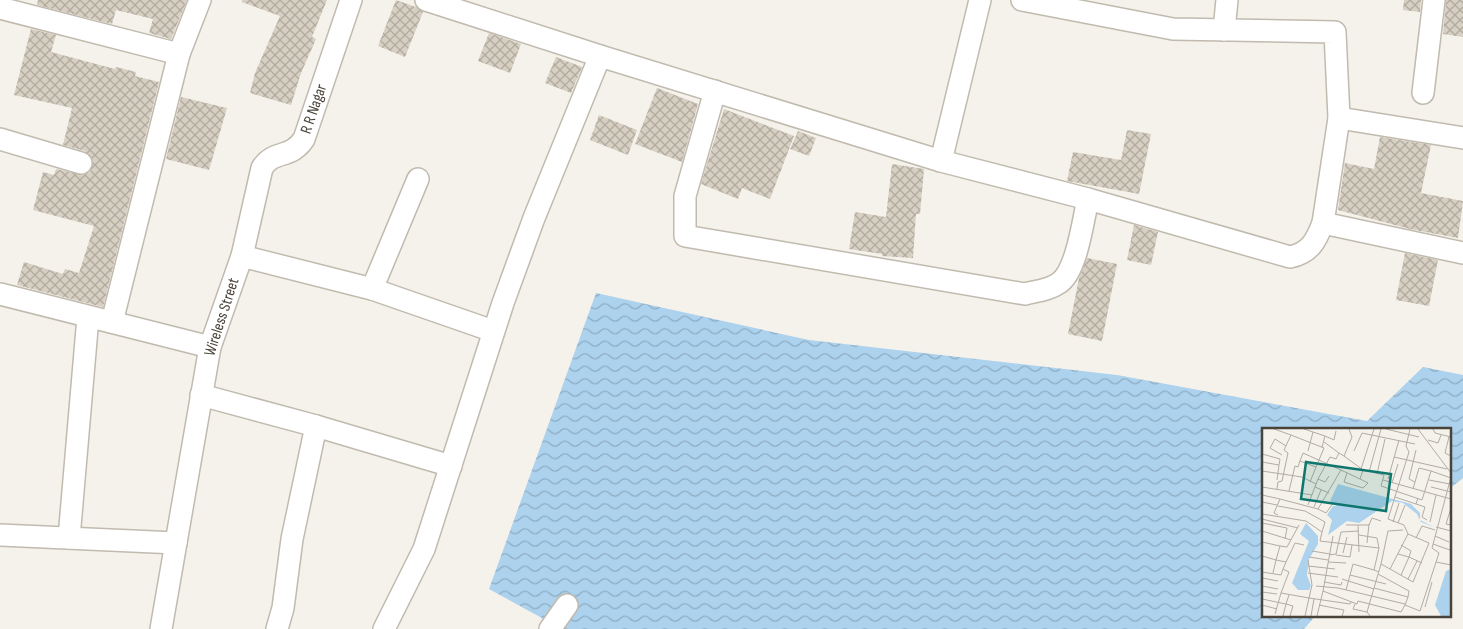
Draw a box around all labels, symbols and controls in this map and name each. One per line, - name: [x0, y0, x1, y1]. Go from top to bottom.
- street label: R R Nagar: [297, 81, 331, 136]
- street label: Wireless Street: [200, 275, 244, 359]
- inset map: [1262, 428, 1450, 616]

